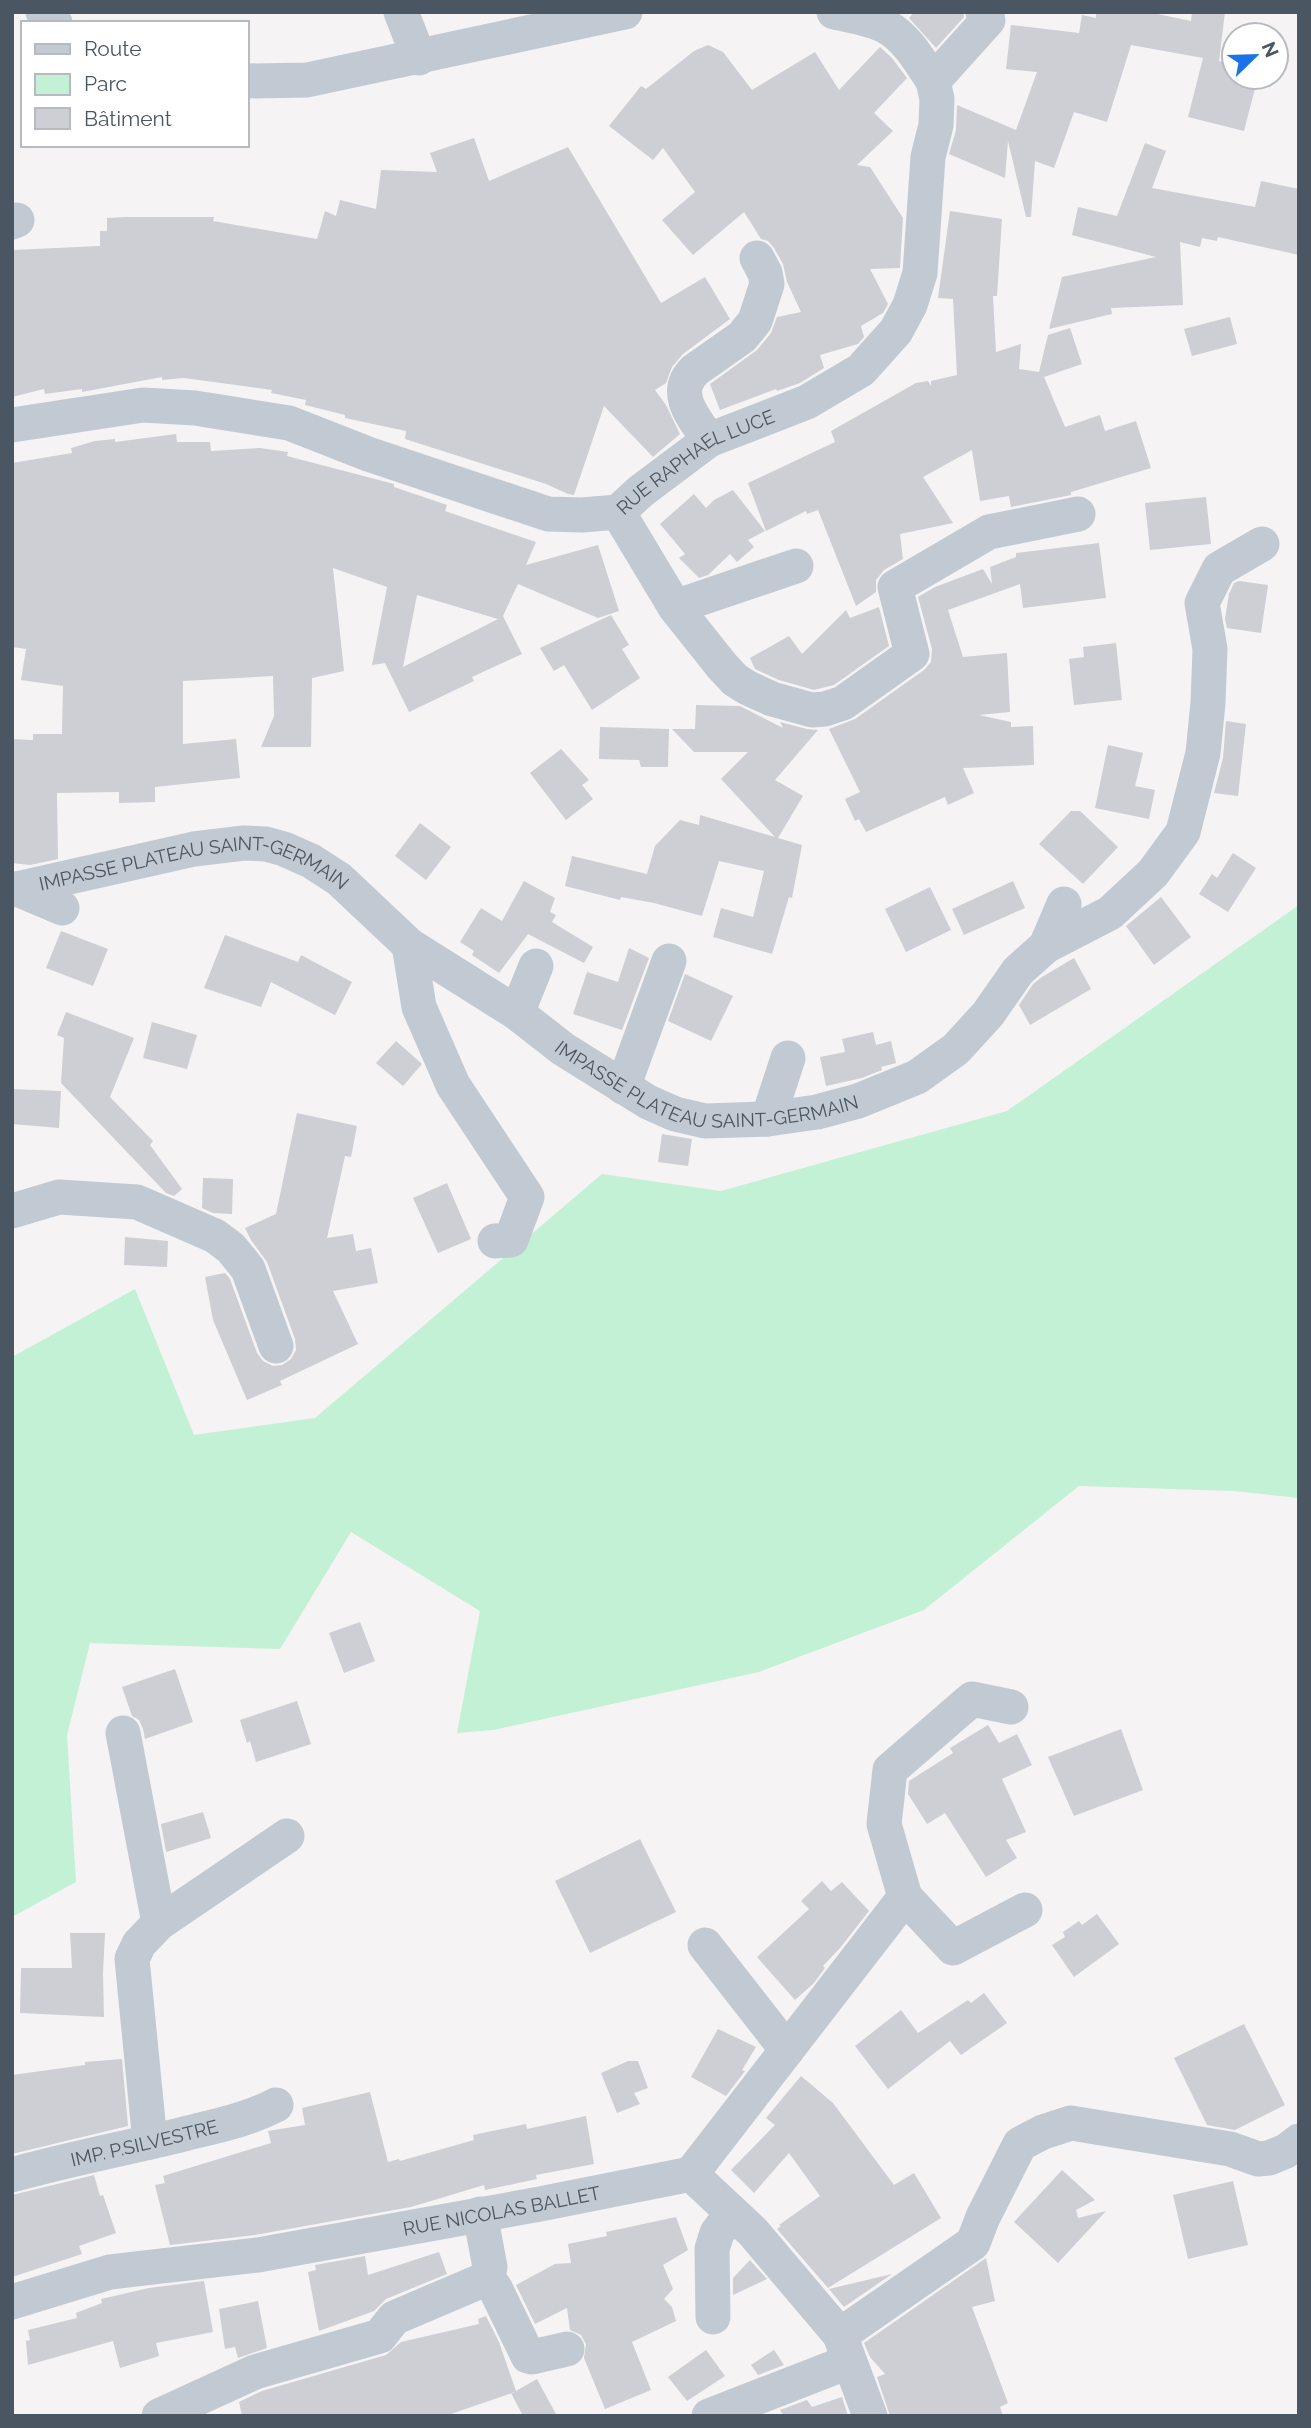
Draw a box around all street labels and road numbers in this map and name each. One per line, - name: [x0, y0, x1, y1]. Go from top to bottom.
- street label: RUE RAPHAEL LUCE: [612, 405, 777, 519]
- street label: IMPASSE PLATEAU SAINT-GERMAIN: [31, 875, 353, 903]
- street label: IMPASSE PLATEAU SAINT-GERMAIN: [551, 1036, 861, 1132]
- street label: IMP. P.SILVESTRE: [68, 2115, 220, 2171]
- street label: RUE NICOLAS BALLET: [401, 2181, 603, 2240]

